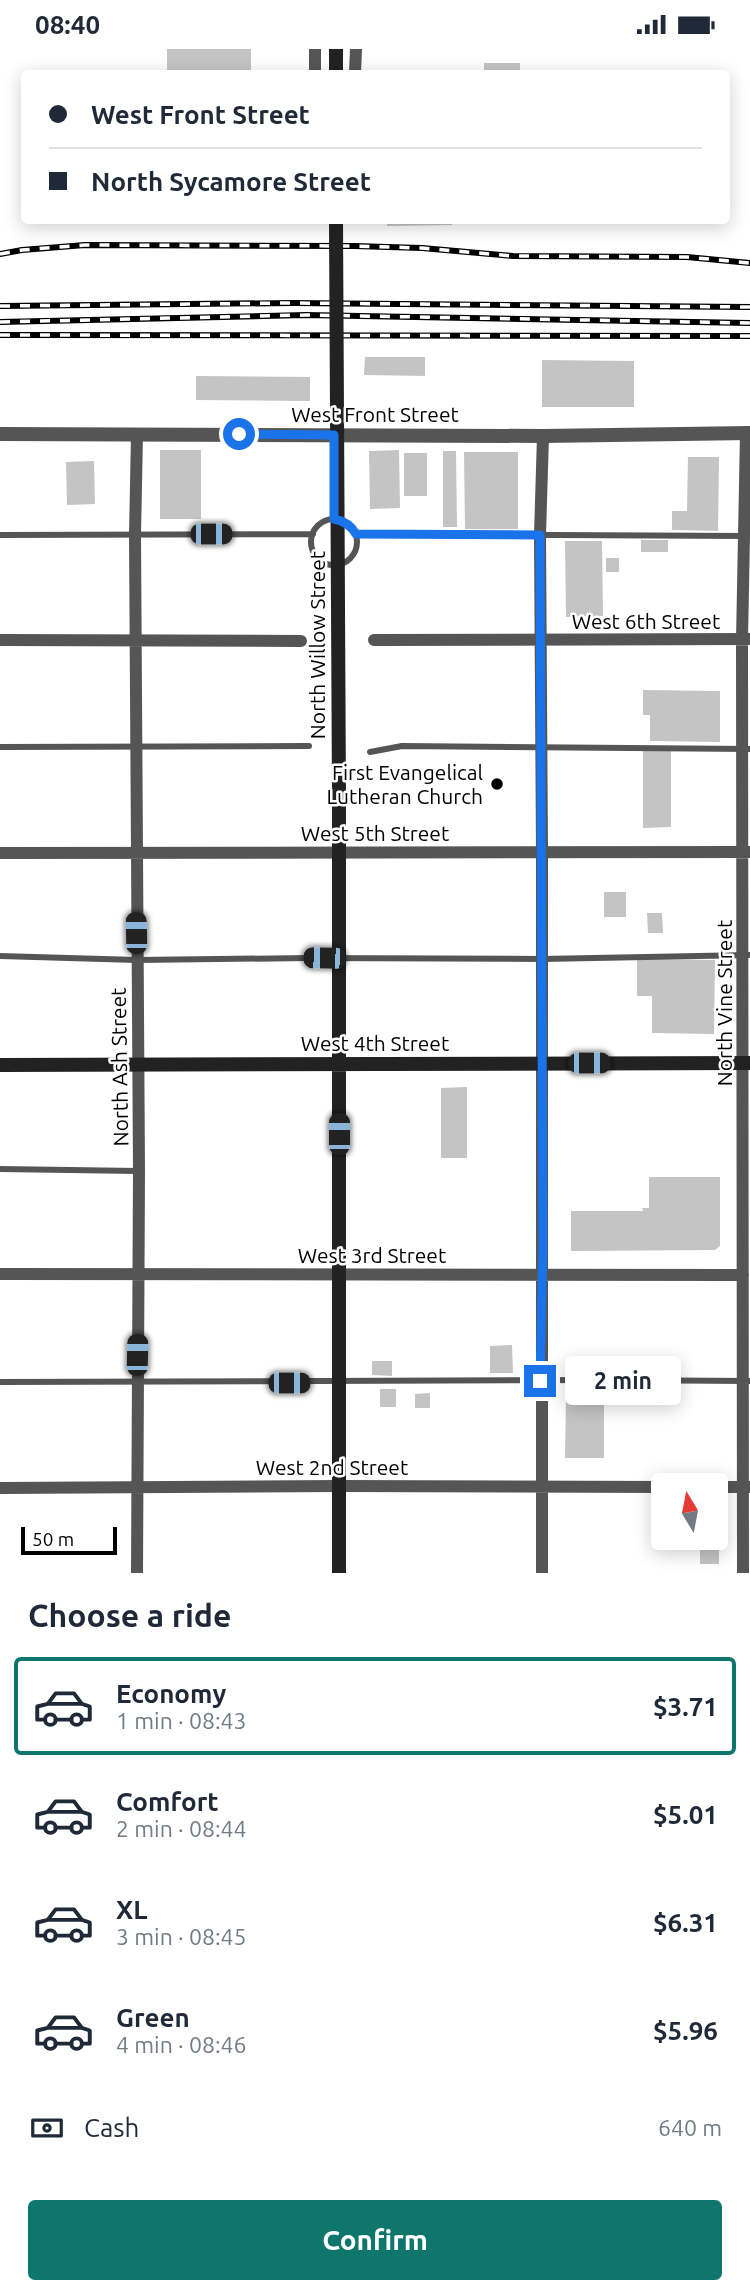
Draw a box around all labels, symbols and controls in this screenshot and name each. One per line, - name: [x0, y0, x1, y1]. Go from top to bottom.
- text: 08:40: [35, 10, 100, 39]
- text: West Front Street: [91, 100, 310, 129]
- text: North Sycamore Street: [91, 167, 371, 196]
- street label: West Front Street: [291, 402, 459, 426]
- route start: [223, 418, 255, 450]
- car: [191, 524, 233, 545]
- street label: North Willow Street: [305, 551, 329, 739]
- street label: West 6th Street: [572, 609, 720, 633]
- place label: First Evangelical Lutheran Church: [326, 760, 483, 808]
- marker: First Evangelical Lutheran Church: [489, 776, 505, 792]
- street label: West 5th Street: [301, 821, 449, 845]
- car: [126, 912, 147, 954]
- street label: North Vine Street: [712, 920, 736, 1086]
- car: [303, 947, 346, 969]
- street label: North Ash Street: [106, 987, 132, 1147]
- street label: West 4th Street: [301, 1031, 449, 1055]
- car: [569, 1053, 611, 1074]
- car: [329, 1113, 350, 1155]
- street label: West 3rd Street: [298, 1243, 446, 1267]
- car: [127, 1334, 148, 1376]
- callout: 2 min: [564, 1357, 680, 1405]
- route end: [524, 1365, 556, 1397]
- text: 2 min: [594, 1368, 652, 1393]
- car: [269, 1373, 311, 1394]
- street label: West 2nd Street: [256, 1455, 408, 1479]
- north arrow: [651, 1473, 728, 1551]
- map controls: [651, 1473, 728, 1550]
- scale bar: [21, 1524, 117, 1556]
- text: 50 m: [32, 1528, 74, 1550]
- text: Choose a ride: [28, 1597, 231, 1633]
- icon: car: [32, 1675, 95, 1738]
- text: Economy: [116, 1679, 226, 1708]
- text: $3.71: [653, 1692, 718, 1721]
- text: 1 min · 08:43: [116, 1708, 247, 1733]
- icon: car: [32, 1783, 95, 1846]
- text: Comfort: [116, 1787, 219, 1816]
- text: $5.01: [653, 1800, 718, 1829]
- text: 2 min · 08:44: [116, 1816, 247, 1841]
- icon: car: [32, 1891, 95, 1954]
- text: XL: [116, 1895, 147, 1924]
- text: $6.31: [653, 1908, 718, 1937]
- text: 3 min · 08:45: [116, 1924, 247, 1949]
- icon: car: [32, 1999, 95, 2062]
- text: Green: [116, 2003, 190, 2032]
- text: $5.96: [653, 2016, 718, 2045]
- text: 4 min · 08:46: [116, 2032, 247, 2057]
- icon: cash: [28, 2109, 66, 2147]
- text: Cash: [84, 2113, 139, 2142]
- text: 640 m: [658, 2115, 722, 2140]
- button: Confirm: [28, 2200, 722, 2280]

